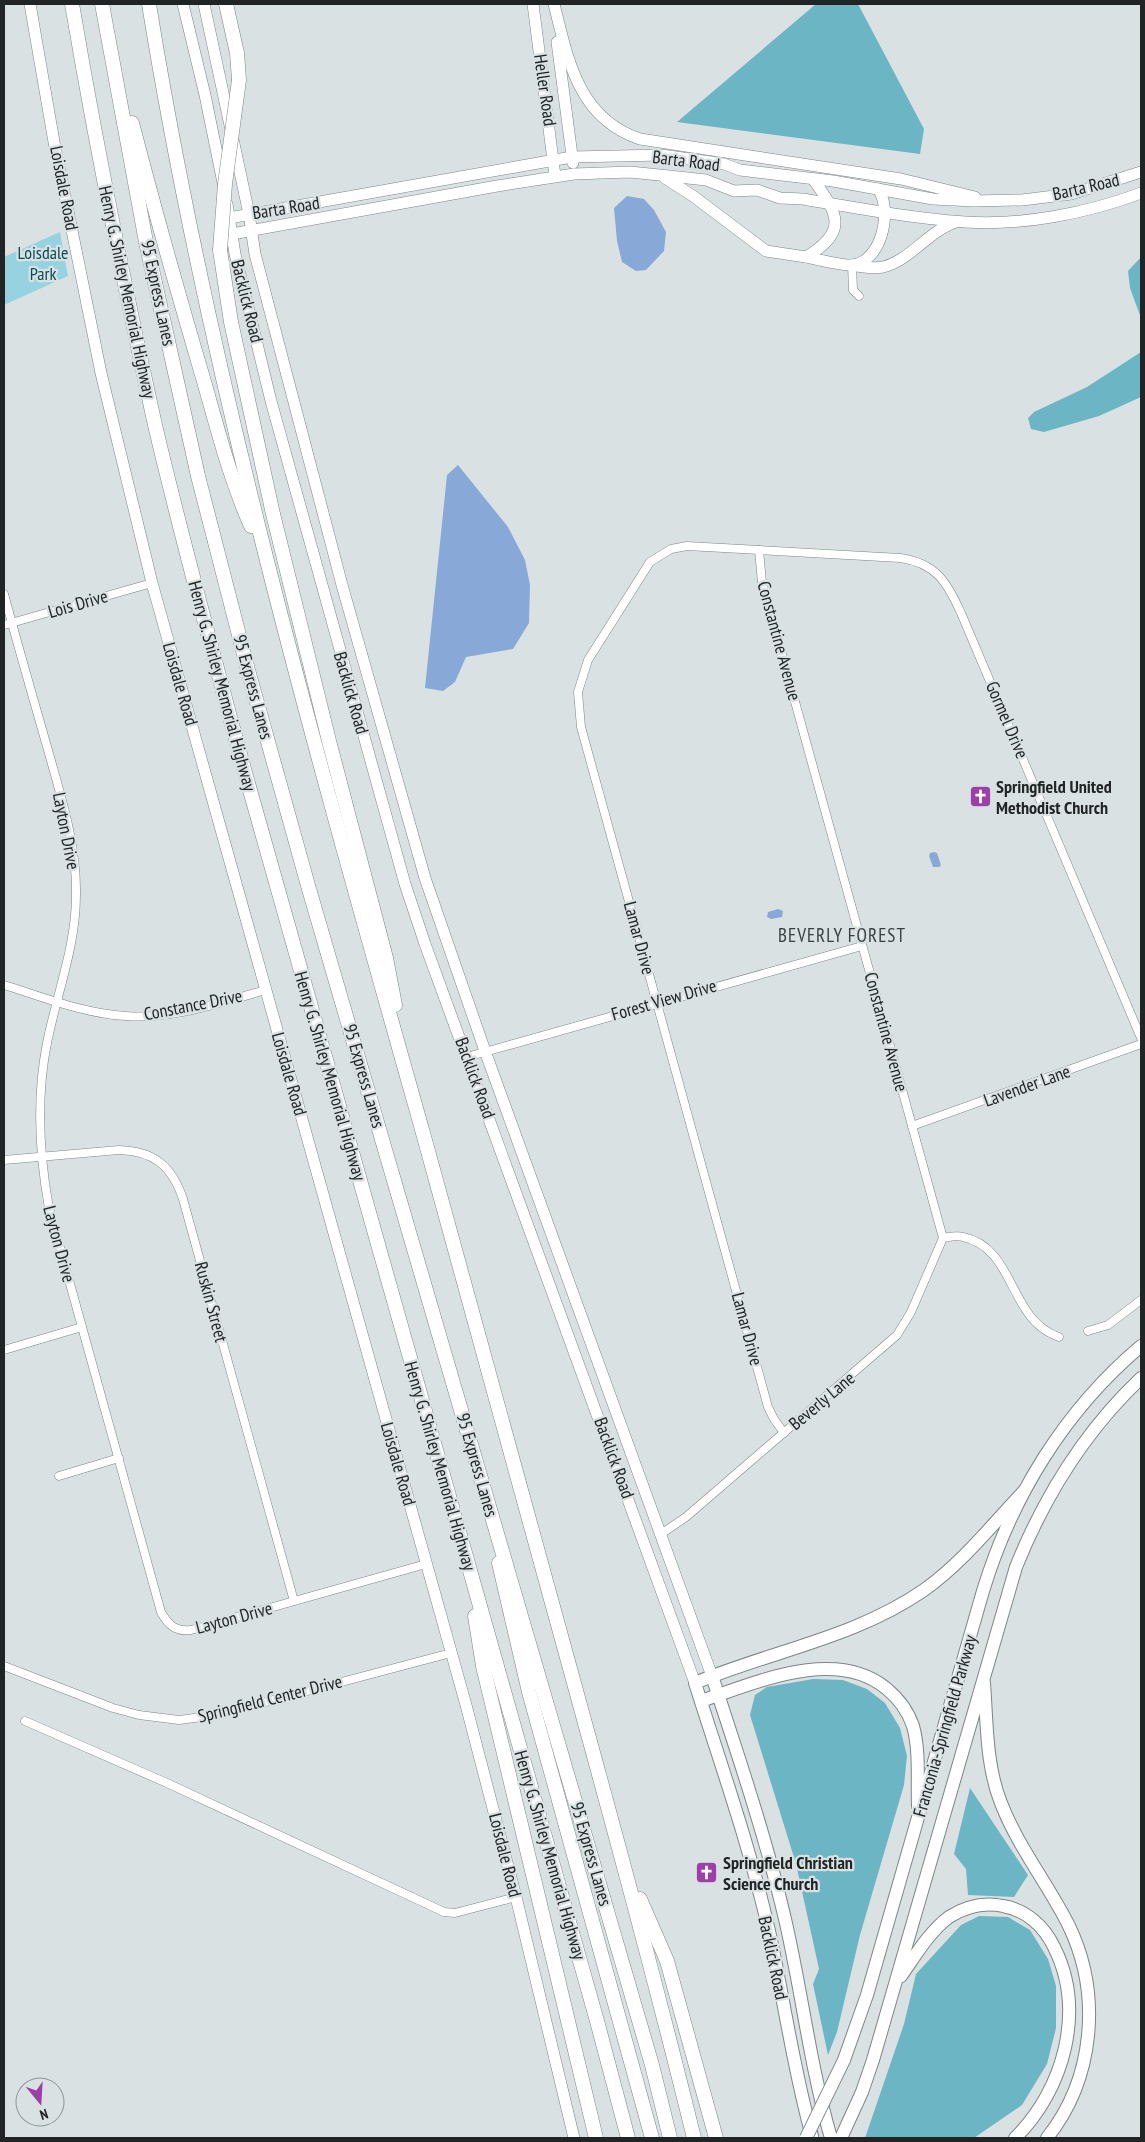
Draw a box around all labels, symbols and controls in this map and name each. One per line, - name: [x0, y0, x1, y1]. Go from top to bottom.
- street label: Heller Road: [529, 52, 562, 127]
- street label: Loisdale Road: [45, 144, 84, 232]
- street label: Barta Road: [651, 145, 721, 176]
- street label: Barta Road: [1050, 168, 1121, 205]
- street label: Henry G. Shirley Memorial Highway: [94, 183, 161, 401]
- street label: Barta Road: [251, 191, 321, 224]
- street label: 95 Express Lanes: [136, 238, 181, 348]
- park label: Loisdale Park: [17, 241, 69, 285]
- street label: Backlick Road: [226, 257, 269, 345]
- street label: Henry G. Shirley Memorial Highway: [183, 578, 262, 794]
- street label: Constantine Avenue: [753, 579, 806, 703]
- street label: Lois Drive: [45, 584, 110, 623]
- street label: 95 Express Lanes: [229, 632, 278, 742]
- street label: Loisdale Road: [158, 640, 203, 728]
- street label: Backlick Road: [329, 649, 374, 737]
- street label: Gormel Drive: [981, 678, 1034, 762]
- place label: Springfield United Methodist Church: [996, 775, 1112, 819]
- church icon: Springfield United Methodist Church: [968, 785, 992, 809]
- street label: Layton Drive: [48, 790, 85, 871]
- street label: Lamar Drive: [619, 899, 660, 977]
- district label: BEVERLY FOREST: [778, 923, 906, 947]
- street label: Henry G. Shirley Memorial Highway: [290, 968, 371, 1183]
- street label: Constantine Avenue: [860, 970, 913, 1094]
- street label: Forest View Drive: [609, 974, 719, 1026]
- street label: Constance Drive: [142, 984, 244, 1025]
- street label: 95 Express Lanes: [339, 1021, 390, 1131]
- street label: Loisdale Road: [267, 1030, 312, 1118]
- street label: Backlick Road: [450, 1034, 501, 1122]
- street label: Lavender Lane: [980, 1059, 1073, 1112]
- street label: Layton Drive: [38, 1203, 81, 1285]
- street label: Ruskin Street: [190, 1259, 233, 1345]
- street label: Lamar Drive: [727, 1290, 768, 1368]
- street label: Henry G. Shirley Memorial Highway: [400, 1358, 481, 1573]
- street label: Beverly Lane: [784, 1366, 859, 1435]
- street label: 95 Express Lanes: [452, 1410, 503, 1520]
- street label: Backlick Road: [589, 1414, 640, 1502]
- street label: Loisdale Road: [376, 1420, 421, 1508]
- street label: Layton Drive: [193, 1596, 275, 1639]
- street label: Franconia-Springfield Parkway: [908, 1632, 982, 1819]
- street label: Springfield Center Drive: [195, 1669, 344, 1728]
- street label: Henry G. Shirley Memorial Highway: [510, 1747, 591, 1962]
- street label: 95 Express Lanes: [566, 1799, 617, 1909]
- street label: Loisdale Road: [484, 1811, 527, 1899]
- place label: Springfield Christian Science Church: [723, 1851, 853, 1895]
- church icon: Springfield Christian Science Church: [695, 1861, 719, 1885]
- street label: Backlick Road: [753, 1914, 794, 2002]
- north arrow: [15, 2077, 65, 2127]
- text: N: [38, 2105, 50, 2124]

